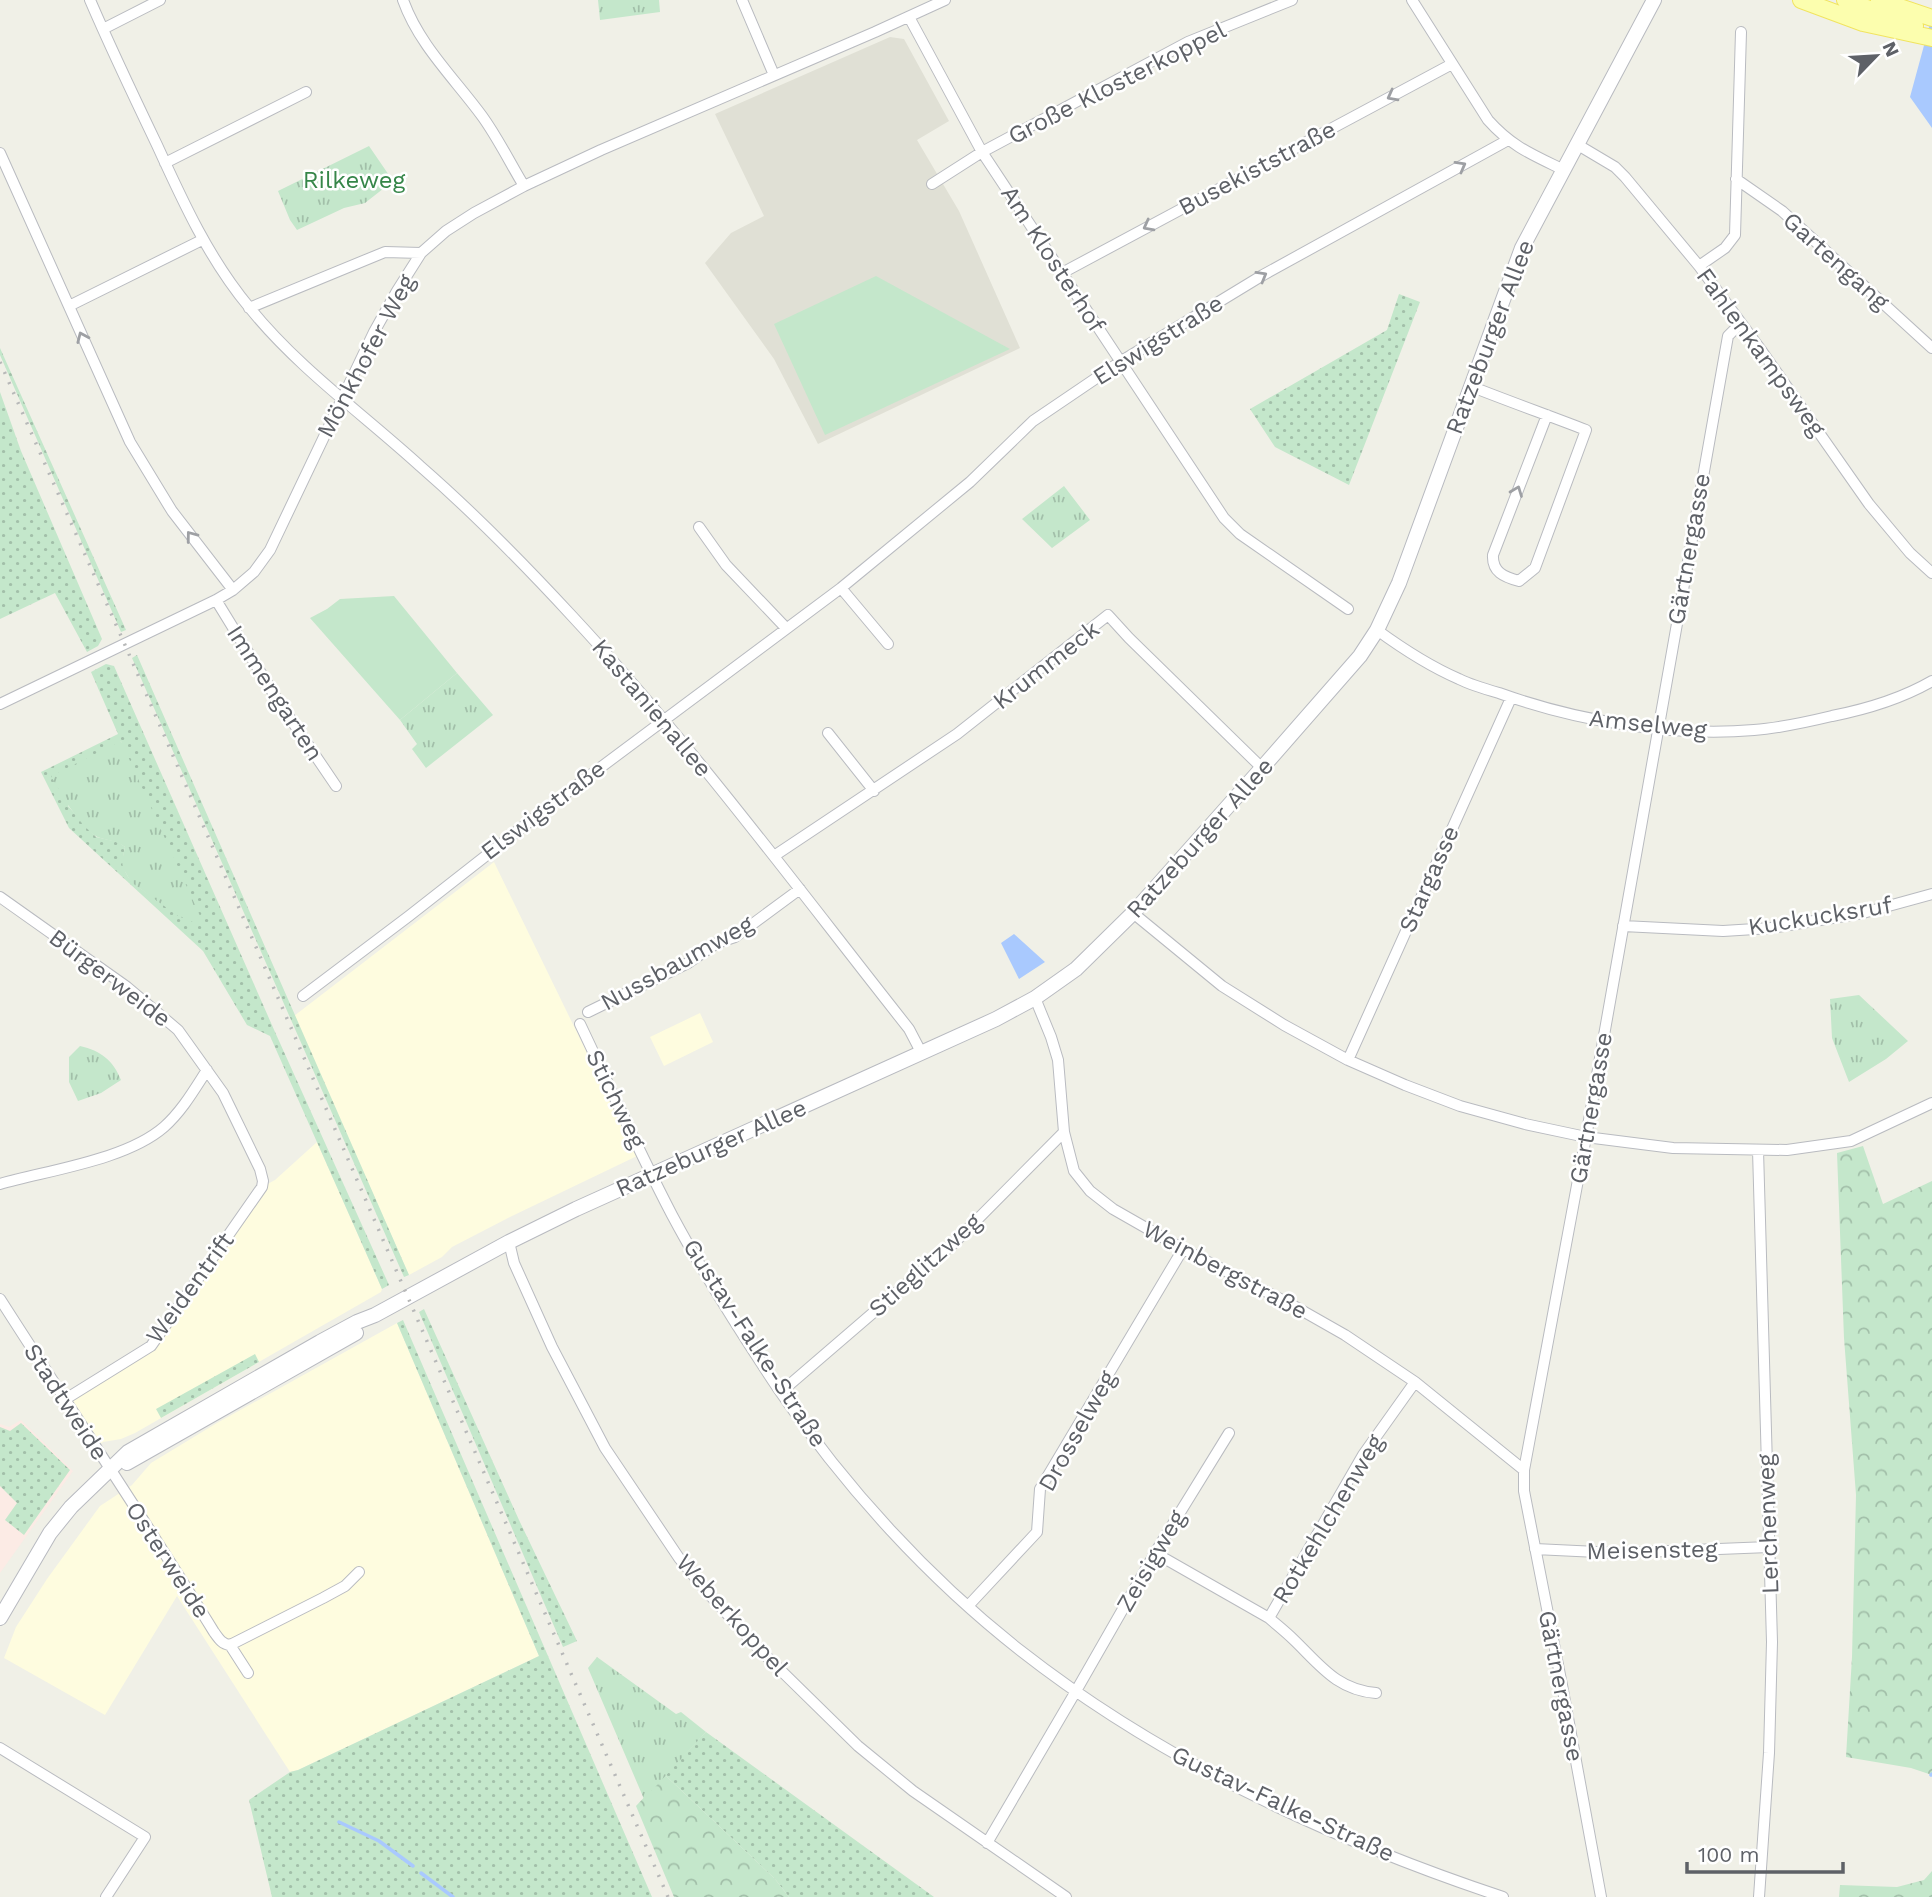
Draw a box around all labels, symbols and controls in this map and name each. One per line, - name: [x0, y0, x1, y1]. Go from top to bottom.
- street label: Große Klosterkoppel: [1003, 16, 1231, 150]
- north arrow: [1841, 21, 1911, 91]
- text: N: [1878, 38, 1904, 60]
- one-way arrow: [1387, 88, 1399, 102]
- street label: Busekiststraße: [1174, 115, 1340, 221]
- one-way arrow: [1454, 161, 1466, 174]
- park label: Rilkeweg: [303, 166, 406, 194]
- street label: Am Klosterhof: [995, 180, 1111, 338]
- street label: Gartengang: [1777, 206, 1895, 316]
- one-way arrow: [1143, 218, 1155, 232]
- street label: Ratzeburger Allee: [1440, 236, 1540, 438]
- street label: Fahlenkampsweg: [1691, 262, 1832, 442]
- street label: Mönkhofer Weg: [311, 269, 421, 442]
- one-way arrow: [1255, 271, 1268, 284]
- street label: Elswigstraße: [1088, 289, 1228, 391]
- one-way arrow: [76, 332, 90, 344]
- street label: Gärtnergasse: [1662, 471, 1716, 627]
- one-way arrow: [1509, 486, 1523, 498]
- one-way arrow: [186, 531, 199, 544]
- street label: Krummeck: [987, 615, 1105, 715]
- street label: Immengarten: [221, 620, 329, 766]
- street label: Kastanienallee: [586, 633, 718, 783]
- street label: Amselweg: [1588, 704, 1709, 744]
- street label: Ratzeburger Allee: [1121, 752, 1279, 924]
- street label: Elswigstraße: [475, 754, 611, 866]
- street label: Stargasse: [1393, 821, 1465, 937]
- street label: Kuckucksruf: [1746, 891, 1894, 941]
- street label: Nussbaumweg: [596, 909, 758, 1016]
- street label: Bürgerweide: [44, 923, 176, 1033]
- street label: Gärtnergasse: [1564, 1030, 1618, 1186]
- street label: Stichweg: [580, 1045, 652, 1153]
- street label: Ratzeburger Allee: [611, 1093, 811, 1203]
- street label: Stieglitzweg: [863, 1207, 987, 1323]
- street label: Weinbergstraße: [1138, 1215, 1312, 1325]
- street label: Weidentrift: [140, 1227, 240, 1349]
- street label: Gustav-Falke-Straße: [677, 1234, 833, 1452]
- street label: Stadtweide: [18, 1339, 114, 1465]
- street label: Drosselweg: [1032, 1366, 1122, 1496]
- street label: Rotkehlchenweg: [1267, 1429, 1390, 1609]
- street label: Lerchenweg: [1752, 1453, 1784, 1595]
- street label: Osterweide: [120, 1497, 216, 1623]
- street label: Zeisigweg: [1111, 1505, 1191, 1617]
- street label: Meisensteg: [1586, 1535, 1718, 1565]
- street label: Weberkoppel: [670, 1549, 794, 1682]
- street label: Gärtnergasse: [1533, 1608, 1589, 1764]
- street label: Gustav-Falke-Straße: [1167, 1740, 1399, 1868]
- scale bar: [1687, 1830, 1843, 1874]
- text: 100 m: [1698, 1842, 1760, 1867]

